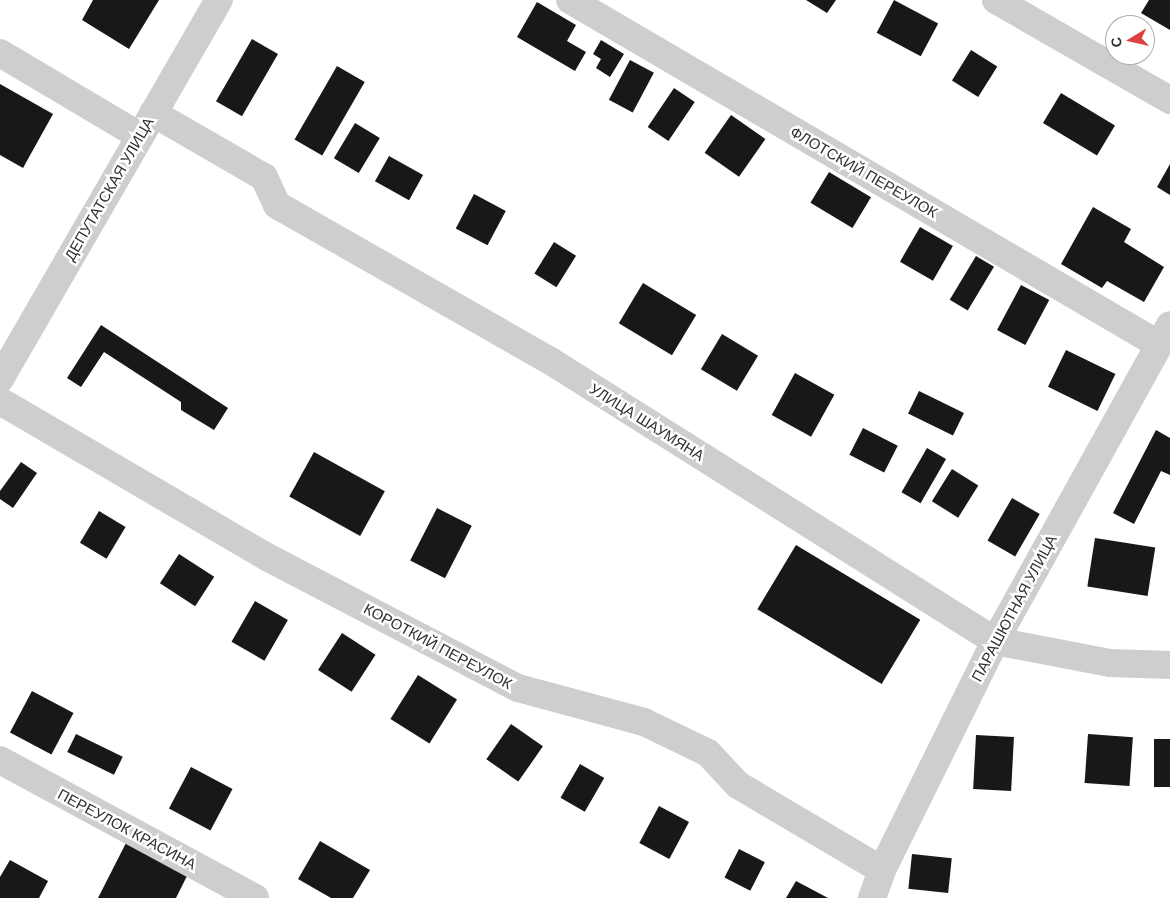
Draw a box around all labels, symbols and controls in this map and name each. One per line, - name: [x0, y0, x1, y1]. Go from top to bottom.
- north arrow: [1105, 15, 1155, 65]
- text: С: [1107, 36, 1125, 48]
- street label: ДЕПУТАТСКАЯ УЛИЦА: [61, 114, 157, 264]
- street label: ФЛОТСКИЙ ПЕРЕУЛОК: [787, 122, 941, 222]
- street label: УЛИЦА ШАУМЯНА: [586, 379, 708, 465]
- street label: ПАРАШЮТНАЯ УЛИЦА: [968, 532, 1060, 684]
- street label: КОРОТКИЙ ПЕРЕУЛОК: [361, 599, 515, 693]
- street label: ПЕРЕУЛОК КРАСИНА: [55, 785, 199, 873]

